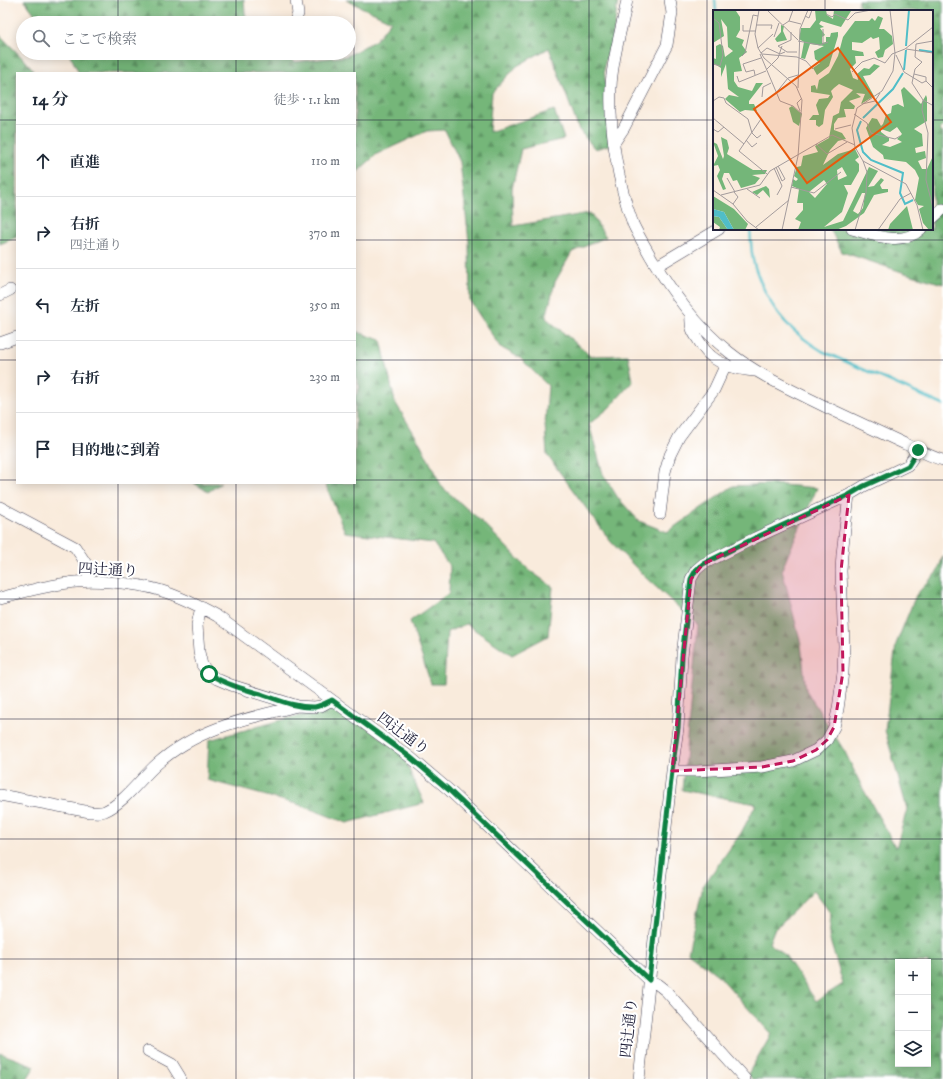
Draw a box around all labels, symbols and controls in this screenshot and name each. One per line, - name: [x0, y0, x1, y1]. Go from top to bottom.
- inset map: [713, 10, 933, 230]
- search box: [16, 16, 356, 60]
- icon: search: [30, 27, 52, 49]
- text: ここで検索: [62, 30, 137, 49]
- text: 14 分: [32, 89, 69, 111]
- text: 徒歩 · 1.1 km: [274, 92, 340, 108]
- icon: ahead: [32, 150, 54, 172]
- text: 直進: [70, 153, 100, 172]
- text: 110 m: [311, 153, 340, 169]
- text: 右折: [70, 215, 100, 234]
- icon: right: [32, 222, 54, 244]
- text: 370 m: [309, 225, 340, 241]
- text: 四辻通り: [70, 237, 122, 253]
- icon: left: [32, 294, 54, 316]
- text: 左折: [70, 297, 100, 316]
- text: 350 m: [309, 297, 340, 313]
- icon: right: [32, 366, 54, 388]
- text: 右折: [70, 369, 100, 388]
- text: 230 m: [309, 369, 340, 385]
- icon: arrive: [32, 438, 54, 460]
- text: 目的地に到着: [70, 441, 160, 460]
- route end: [909, 441, 927, 459]
- street label: 四辻通り: [78, 559, 138, 581]
- route start: [200, 665, 218, 683]
- street label: 四辻通り: [373, 708, 433, 760]
- map controls: [895, 959, 931, 1067]
- button: +: [895, 959, 931, 995]
- button: −: [895, 995, 931, 1031]
- street label: 四辻通り: [616, 997, 642, 1059]
- button: layers: [895, 1031, 931, 1067]

